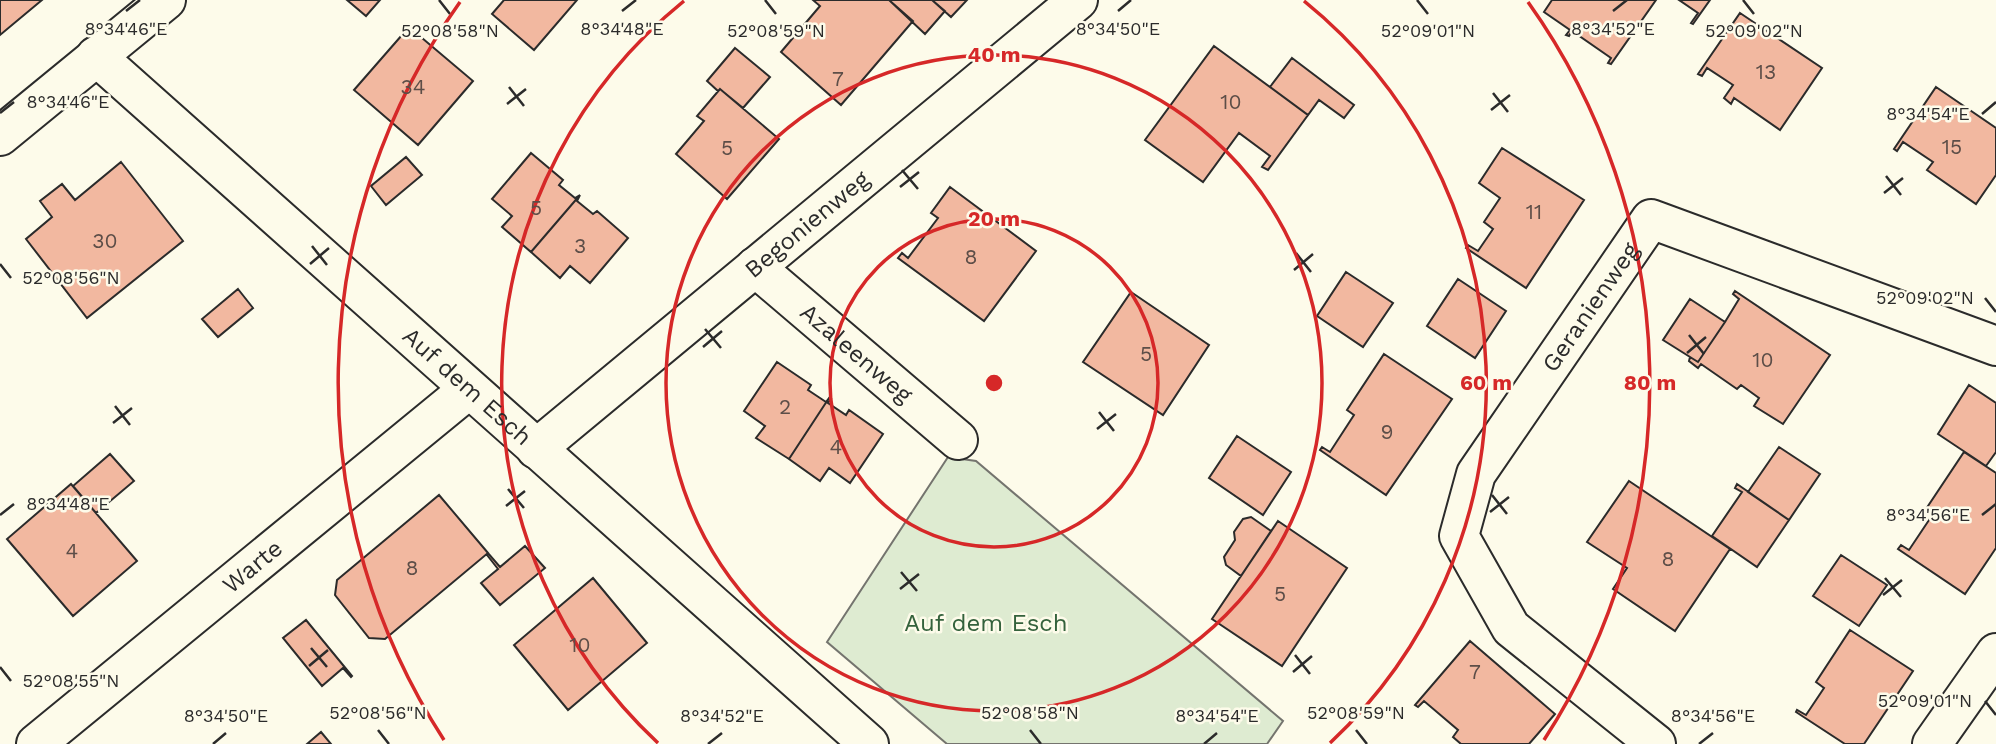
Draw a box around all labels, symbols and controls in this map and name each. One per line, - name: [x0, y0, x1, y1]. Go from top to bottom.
- text: 8°34'46"E: [84, 18, 168, 39]
- text: 8°34'48"E: [580, 18, 664, 39]
- text: 8°34'50"E: [1076, 18, 1160, 39]
- text: 8°34'52"E: [1571, 18, 1655, 39]
- text: 52°08'58"N: [401, 20, 499, 41]
- text: 52°08'59"N: [727, 20, 825, 41]
- text: 52°09'01"N: [1381, 20, 1475, 41]
- text: 52°09'02"N: [1705, 20, 1803, 41]
- text: 40 m: [968, 42, 1020, 67]
- house number: 13: [1756, 59, 1776, 84]
- house number: 7: [832, 66, 844, 91]
- house number: 34: [400, 74, 426, 99]
- house number: 10: [1220, 89, 1242, 114]
- text: 8°34'46"E: [26, 91, 110, 112]
- text: 8°34'54"E: [1886, 103, 1970, 124]
- house number: 15: [1942, 134, 1962, 159]
- house number: 5: [721, 135, 733, 160]
- street label: Begonienweg: [739, 165, 875, 284]
- house number: 5: [530, 195, 542, 220]
- house number: 11: [1526, 199, 1542, 224]
- text: 20 m: [968, 206, 1020, 231]
- house number: 30: [92, 228, 118, 253]
- house number: 3: [574, 233, 586, 258]
- street label: Geranienweg: [1536, 237, 1645, 377]
- house number: 8: [965, 244, 977, 269]
- text: 52°08'56"N: [22, 267, 120, 288]
- text: 52°09'02"N: [1876, 287, 1974, 308]
- street label: Azaleenweg: [794, 298, 918, 409]
- street label: Auf dem Esch: [397, 322, 538, 451]
- house number: 5: [1140, 341, 1152, 366]
- house number: 10: [1752, 347, 1774, 372]
- text: 60 m: [1460, 370, 1512, 395]
- text: 80 m: [1624, 370, 1676, 395]
- centre of rings: [982, 371, 1006, 395]
- house number: 2: [779, 394, 791, 419]
- house number: 9: [1381, 419, 1393, 444]
- house number: 4: [830, 434, 842, 459]
- text: 8°34'48"E: [26, 493, 110, 514]
- text: 8°34'56"E: [1886, 504, 1970, 525]
- street label: Warte: [217, 534, 288, 599]
- house number: 4: [66, 538, 78, 563]
- house number: 8: [1662, 546, 1674, 571]
- house number: 8: [406, 555, 418, 580]
- house number: 5: [1274, 581, 1286, 606]
- park label: Auf dem Esch: [904, 609, 1068, 637]
- house number: 10: [569, 632, 591, 657]
- house number: 7: [1469, 659, 1481, 684]
- text: 52°08'55"N: [22, 670, 120, 691]
- text: 52°09'01"N: [1878, 690, 1972, 711]
- text: 52°08'56"N: [329, 702, 427, 723]
- text: 52°08'58"N: [981, 702, 1079, 723]
- text: 52°08'59"N: [1307, 702, 1405, 723]
- text: 8°34'50"E: [184, 705, 268, 726]
- text: 8°34'52"E: [680, 705, 764, 726]
- text: 8°34'54"E: [1175, 705, 1259, 726]
- text: 8°34'56"E: [1671, 705, 1755, 726]

